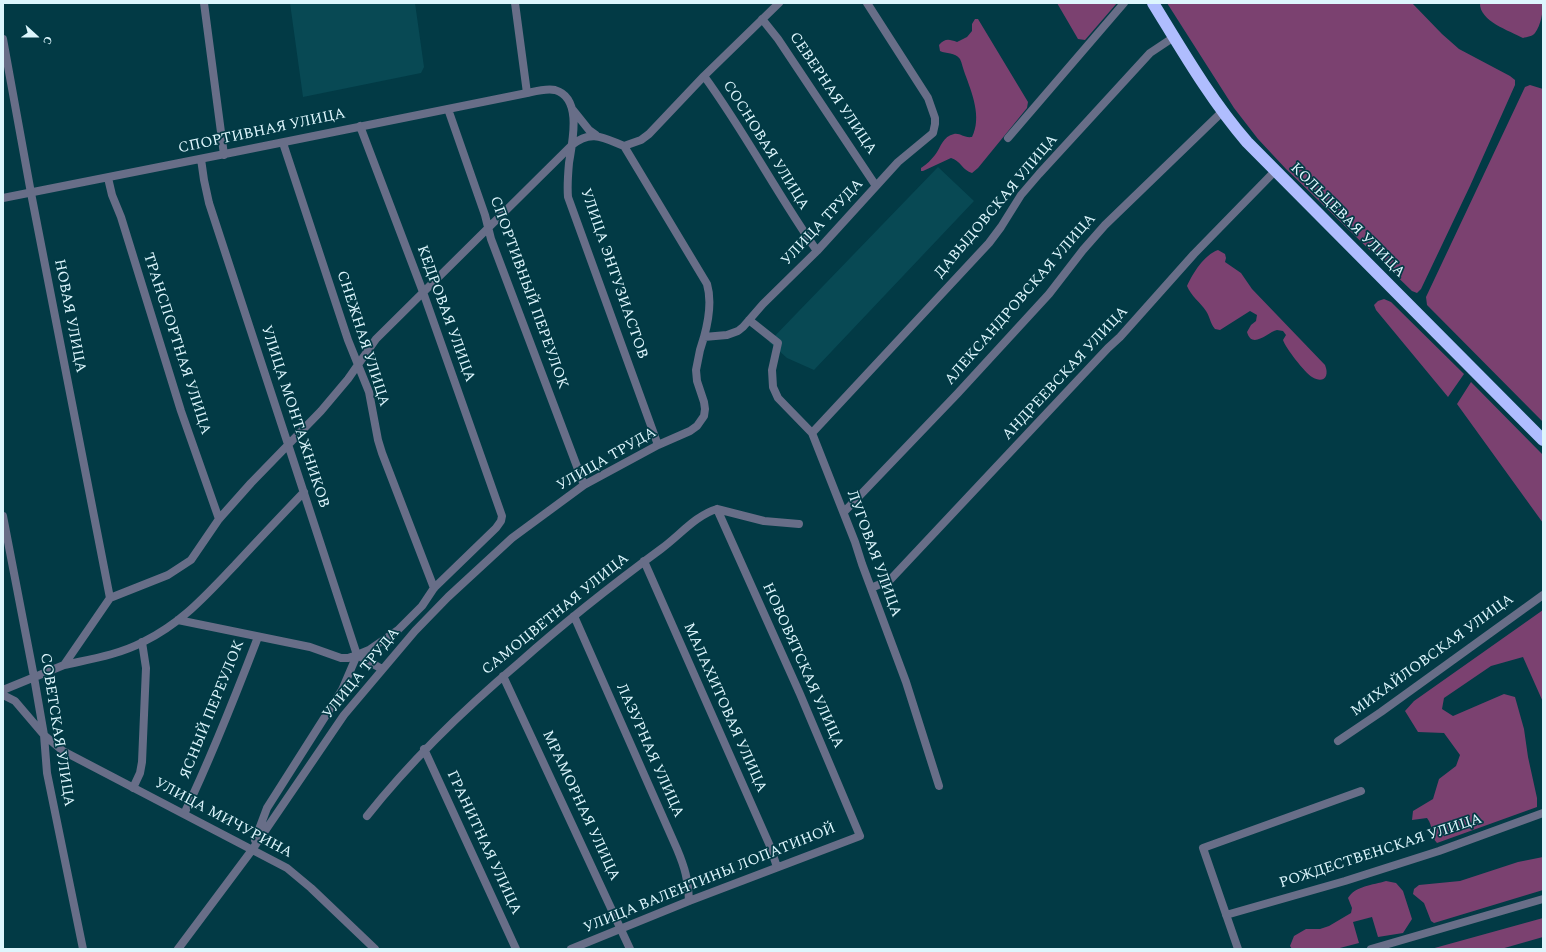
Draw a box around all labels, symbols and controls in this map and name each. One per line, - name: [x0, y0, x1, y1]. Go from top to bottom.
- north arrow: [16, 16, 56, 56]
- street label: СЕВЕРНАЯ УЛИЦА: [784, 29, 880, 159]
- text: С: [38, 34, 57, 47]
- street label: СОСНОВАЯ УЛИЦА: [718, 78, 812, 214]
- street label: СПОРТИВНАЯ УЛИЦА: [177, 105, 347, 159]
- street label: ДАВЫДОВСКАЯ УЛИЦА: [932, 132, 1062, 282]
- street label: КОЛЬЦЕВАЯ УЛИЦА: [1286, 160, 1408, 282]
- street label: УЛИЦА ТРУДА: [778, 176, 868, 270]
- street label: УЛИЦА ЭНТУЗИАСТОВ: [575, 186, 651, 362]
- street label: СПОРТИВНЫЙ ПЕРЕУЛОК: [485, 194, 571, 392]
- street label: АЛЕКСАНДРОВСКАЯ УЛИЦА: [942, 211, 1100, 389]
- street label: КЕДРОВАЯ УЛИЦА: [412, 243, 478, 385]
- street label: ТРАНСПОРТНАЯ УЛИЦА: [138, 251, 214, 437]
- street label: НОВАЯ УЛИЦА: [49, 258, 89, 374]
- street label: СНЕЖНАЯ УЛИЦА: [332, 269, 392, 409]
- street label: АНДРЕЕВСКАЯ УЛИЦА: [999, 303, 1133, 445]
- street label: УЛИЦА МОНТАЖНИКОВ: [256, 323, 332, 511]
- street label: УЛИЦА ТРУДА: [554, 424, 660, 496]
- street label: ЛУГОВАЯ УЛИЦА: [842, 488, 904, 620]
- street label: САМОЦВЕТНАЯ УЛИЦА: [479, 550, 633, 680]
- street label: НОВОВЯТСКАЯ УЛИЦА: [757, 580, 847, 752]
- street label: МИХАЙЛОВСКАЯ УЛИЦА: [1348, 591, 1518, 721]
- street label: МАЛАХИТОВАЯ УЛИЦА: [678, 620, 770, 796]
- street label: УЛИЦА ТРУДА: [320, 625, 404, 723]
- street label: ЯСНЫЙ ПЕРЕУЛОК: [177, 638, 249, 782]
- street label: СОВЕТСКАЯ УЛИЦА: [35, 652, 77, 808]
- street label: ЛАЗУРНАЯ УЛИЦА: [611, 681, 687, 821]
- street label: МРАМОРНАЯ УЛИЦА: [537, 728, 623, 884]
- street label: ГРАНИТНАЯ УЛИЦА: [442, 768, 524, 918]
- street label: УЛИЦА МИЧУРИНА: [151, 775, 295, 863]
- street label: РОЖДЕСТВЕНСКАЯ УЛИЦА: [1277, 811, 1485, 893]
- street label: УЛИЦА ВАЛЕНТИНЫ ЛОПАТИНОЙ: [581, 820, 839, 938]

